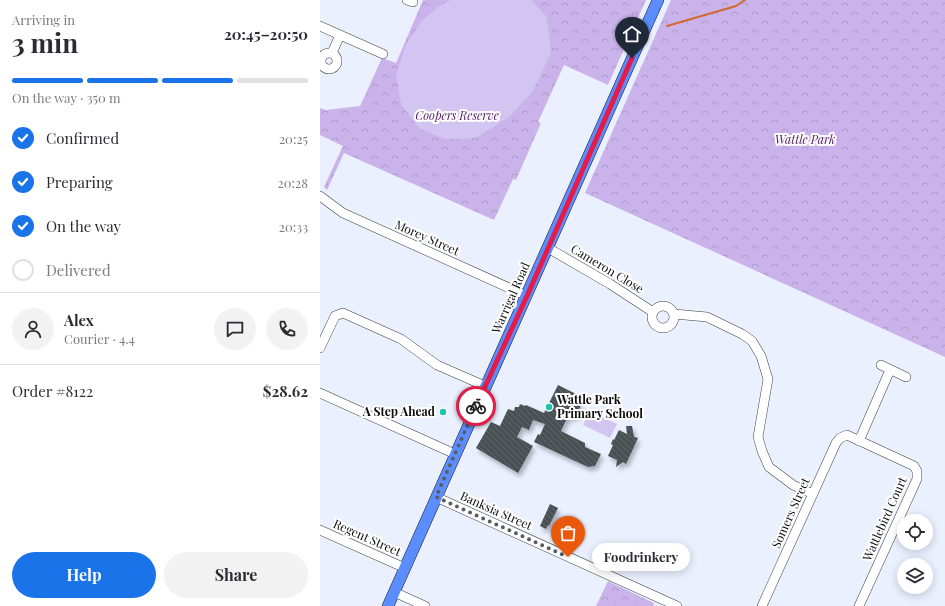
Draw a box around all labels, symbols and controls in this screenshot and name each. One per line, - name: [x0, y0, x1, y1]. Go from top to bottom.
- text: Arriving in: [12, 11, 75, 28]
- pin: [615, 17, 649, 58]
- icon: home: [621, 23, 643, 45]
- text: 20:45–20:50: [224, 24, 308, 44]
- text: 3 min: [12, 25, 78, 60]
- text: On the way · 350 m: [12, 89, 120, 106]
- park label: Coopers Reserve: [415, 107, 499, 123]
- icon: check: [12, 127, 34, 149]
- text: Confirmed: [46, 128, 119, 148]
- text: 20:25: [279, 130, 308, 147]
- park label: Wattle Park: [775, 131, 835, 147]
- icon: check: [12, 171, 34, 193]
- text: Preparing: [46, 172, 113, 192]
- text: 20:28: [278, 174, 308, 191]
- icon: check: [12, 215, 34, 237]
- text: On the way: [46, 216, 121, 236]
- street label: Morey Street: [393, 216, 463, 259]
- text: 20:33: [279, 218, 308, 235]
- street label: Cameron Close: [568, 240, 647, 296]
- street label: Warrigal Road: [487, 259, 533, 337]
- text: Delivered: [46, 260, 111, 280]
- button: person: [12, 308, 54, 350]
- button: chat: [214, 308, 256, 350]
- button: phone: [266, 308, 308, 350]
- text: Alex: [64, 310, 94, 330]
- text: Courier · 4.4: [64, 330, 135, 347]
- text: Order #8122: [12, 381, 93, 401]
- text: $28.62: [263, 381, 308, 401]
- courier: [456, 386, 496, 426]
- place label: Wattle Park Primary School: [556, 391, 643, 421]
- icon: bike: [465, 395, 487, 417]
- marker: Wattle Park Primary School: [544, 402, 554, 412]
- place label: A Step Ahead: [362, 403, 435, 419]
- marker: A Step Ahead: [438, 407, 448, 417]
- street label: Wattlebird Court: [858, 473, 910, 564]
- street label: Somers Street: [767, 474, 813, 550]
- street label: Banksia Street: [458, 487, 536, 533]
- map controls: [897, 514, 933, 594]
- button: locate: [897, 514, 933, 550]
- street label: Regent Street: [331, 515, 404, 559]
- pin: [551, 516, 585, 557]
- icon: bag: [557, 522, 579, 544]
- callout: Foodrinkery: [592, 543, 690, 571]
- text: Foodrinkery: [604, 548, 678, 565]
- button: Help: [12, 552, 156, 598]
- button: Share: [164, 552, 308, 598]
- button: layers: [897, 558, 933, 594]

